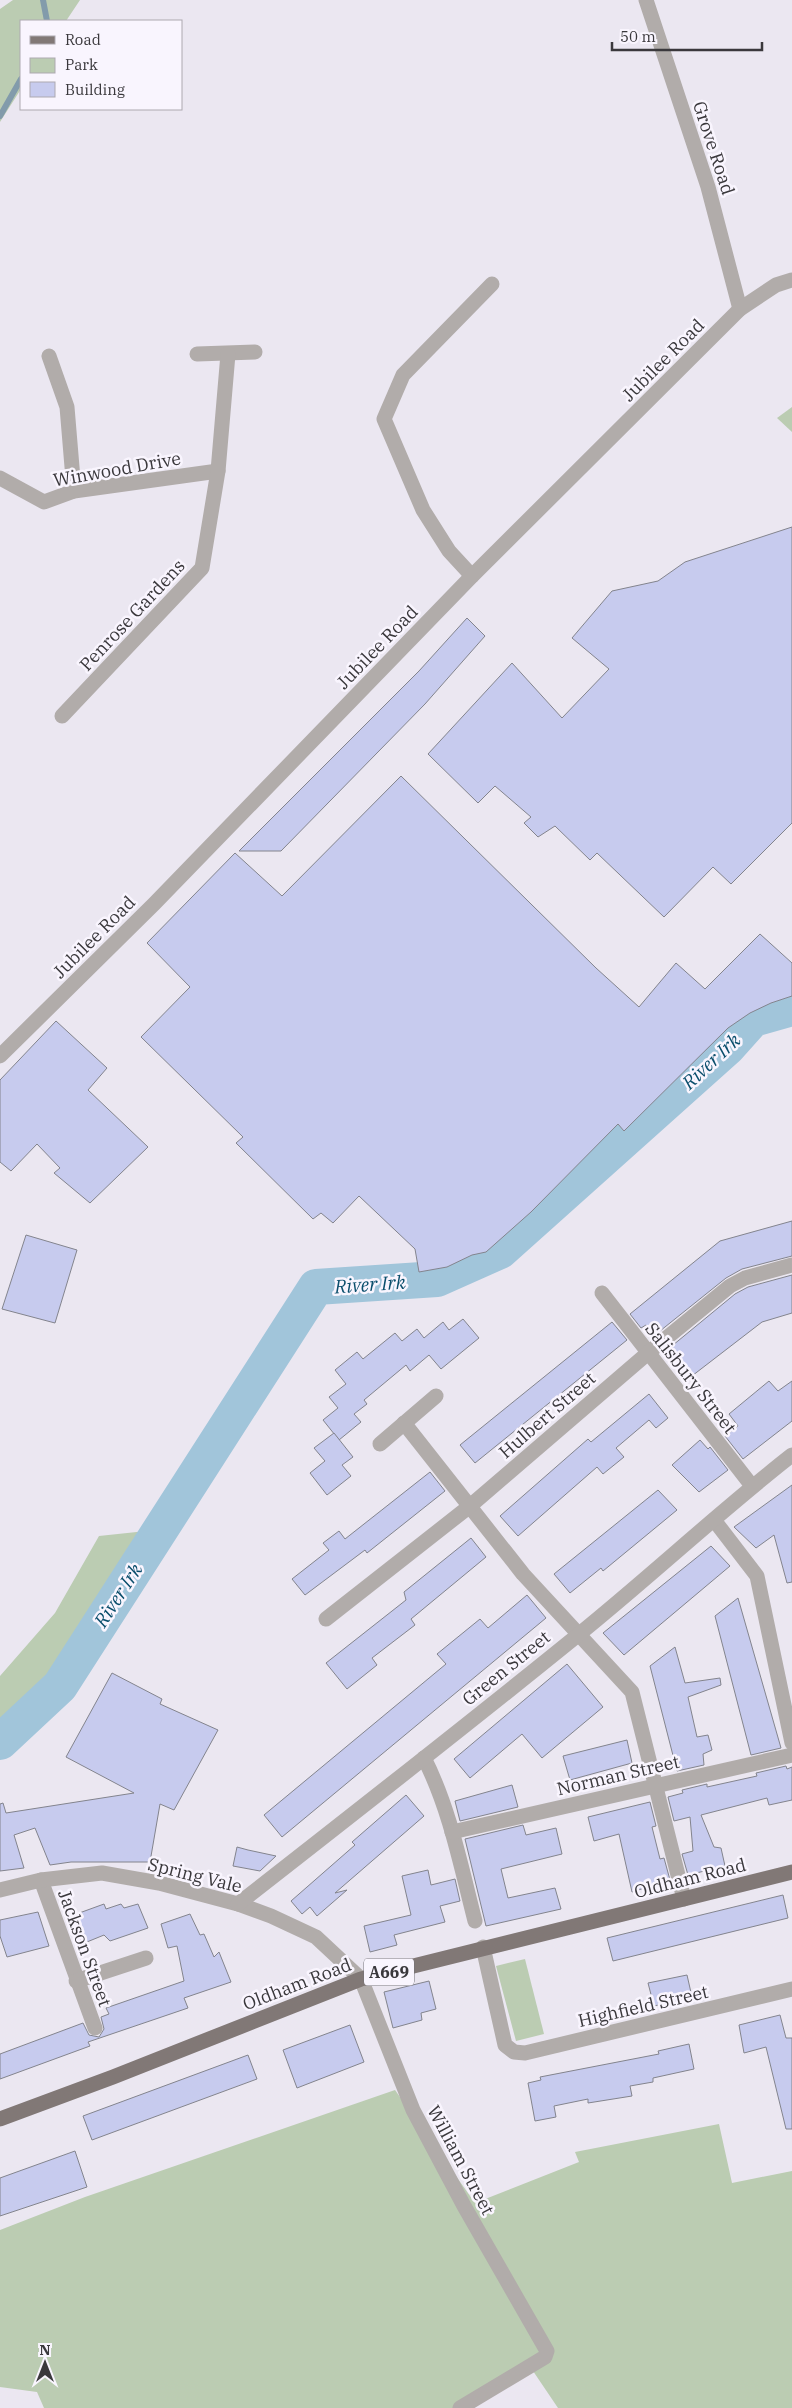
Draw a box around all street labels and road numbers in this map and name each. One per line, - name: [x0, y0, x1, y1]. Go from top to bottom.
- street label: Grove Road: [688, 98, 740, 198]
- street label: Jubilee Road: [617, 314, 709, 406]
- street label: Winwood Drive: [51, 446, 183, 492]
- street label: Penrose Gardens: [74, 554, 190, 676]
- street label: Jubilee Road: [331, 600, 423, 694]
- street label: Jubilee Road: [48, 891, 140, 983]
- street label: Salisbury Street: [640, 1318, 742, 1438]
- street label: Hulbert Street: [494, 1367, 600, 1463]
- street label: Green Street: [457, 1626, 555, 1710]
- street label: Norman Street: [554, 1750, 682, 1800]
- street label: Spring Vale: [145, 1852, 245, 1898]
- street label: Oldham Road: [632, 1853, 748, 1903]
- street label: Jackson Street: [53, 1886, 117, 2010]
- street label: Oldham Road: [239, 1953, 355, 2015]
- road number: A669: [364, 1958, 414, 1985]
- street label: Highfield Street: [576, 1980, 710, 2032]
- street label: William Street: [422, 2101, 500, 2219]

